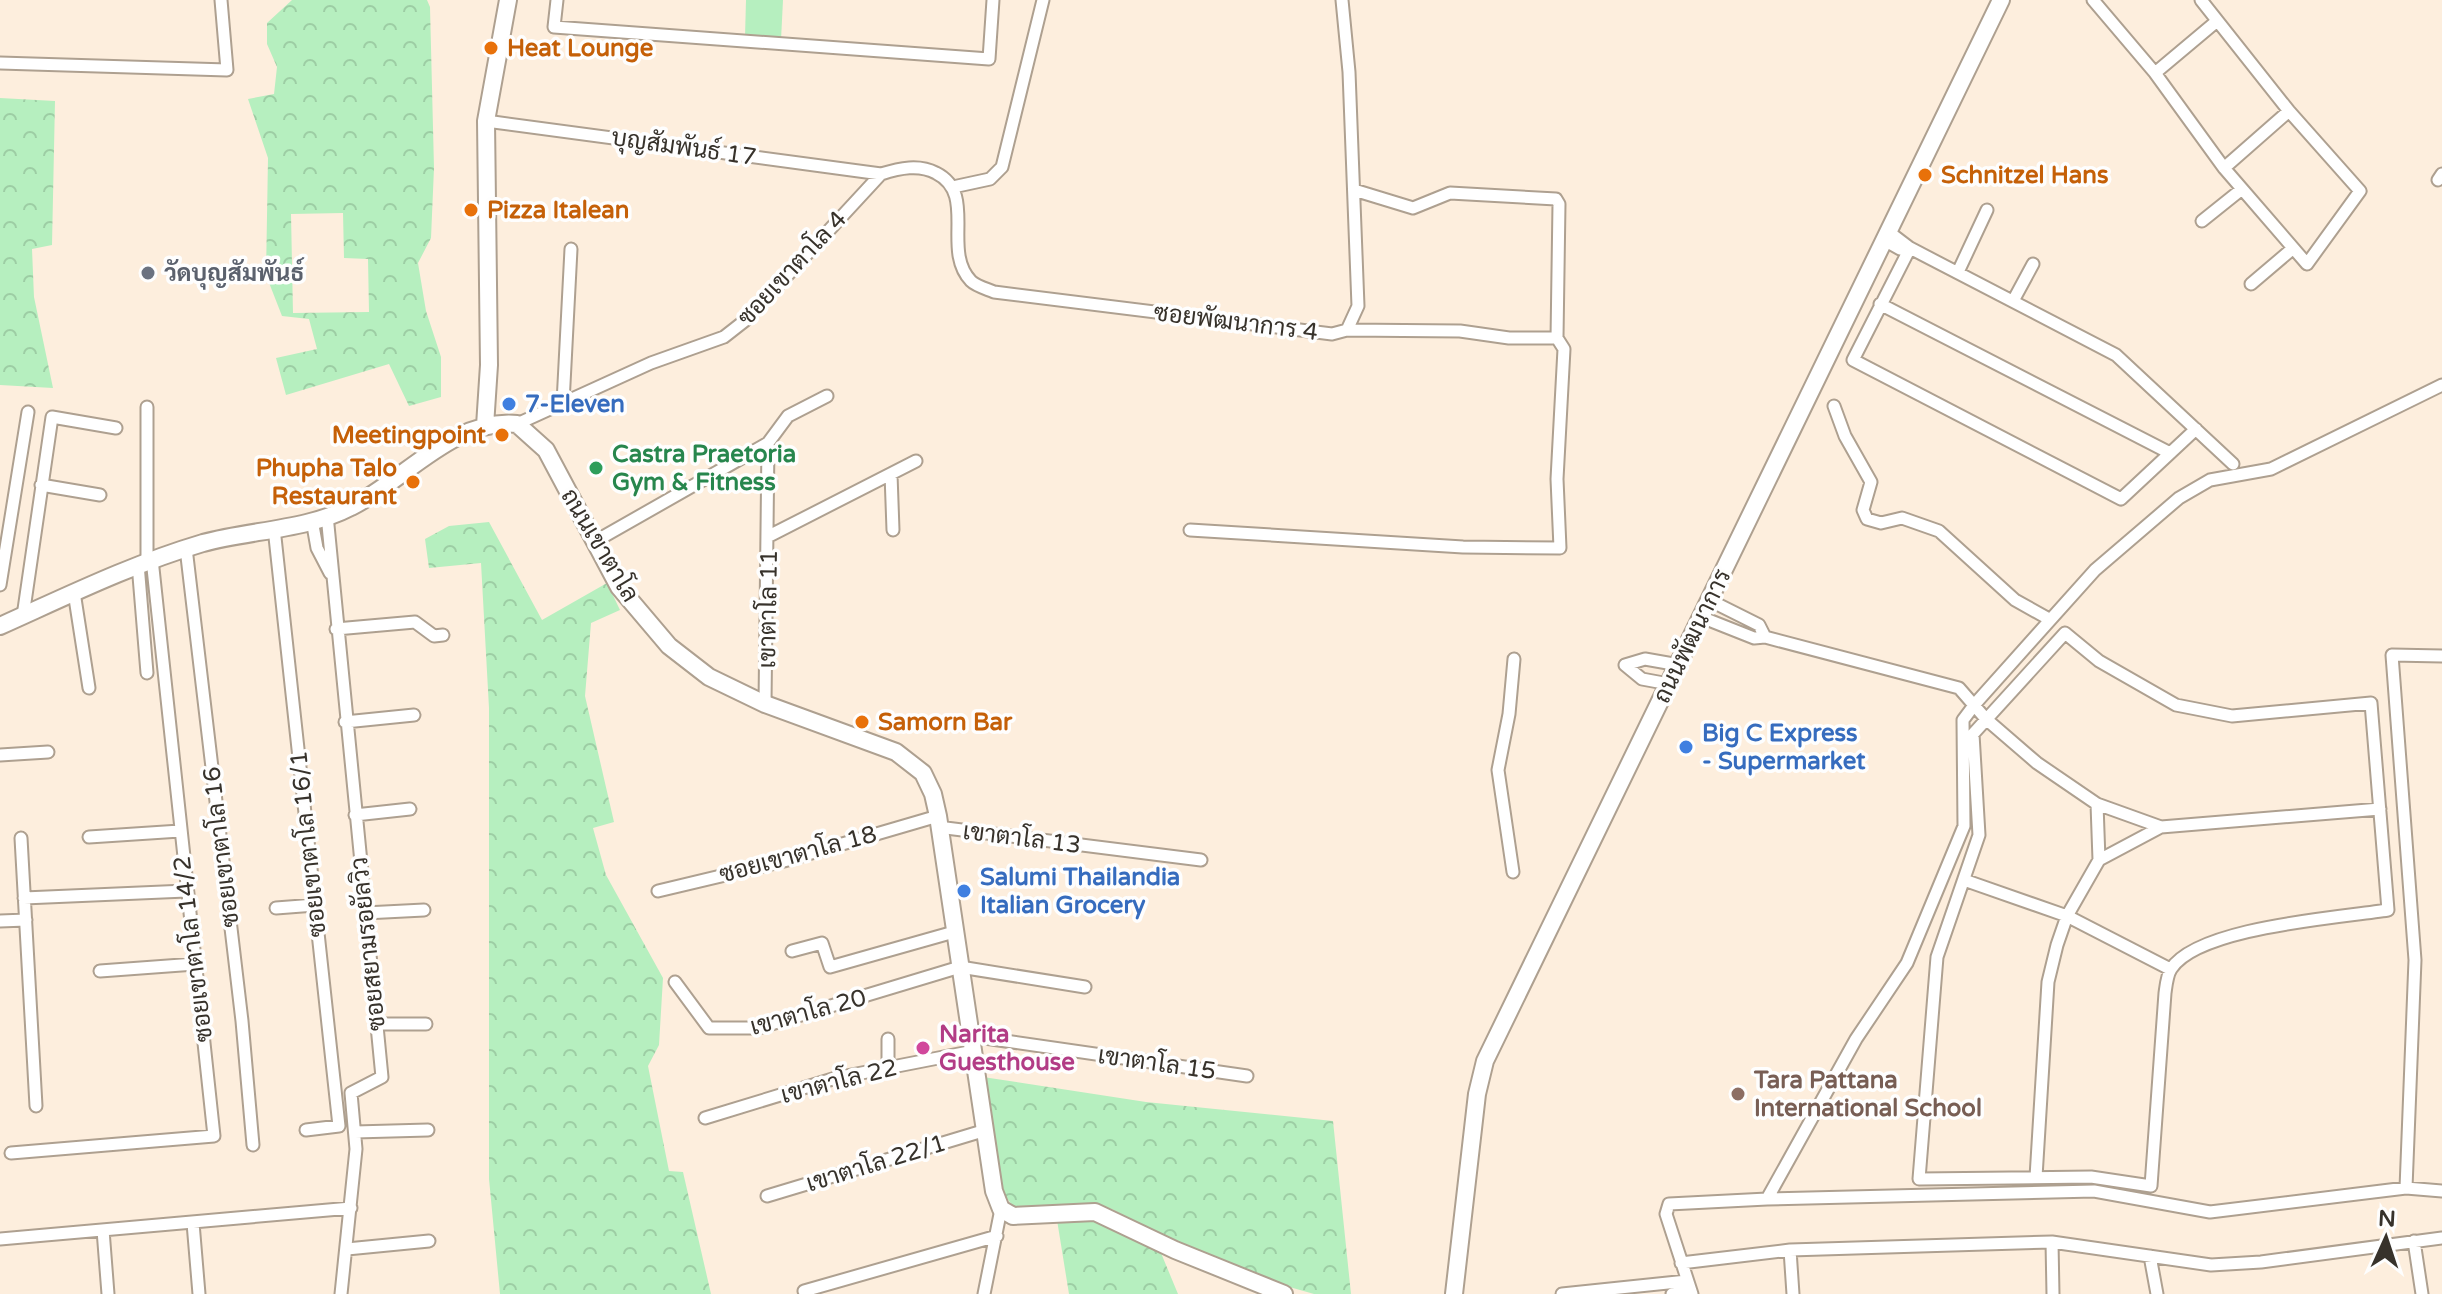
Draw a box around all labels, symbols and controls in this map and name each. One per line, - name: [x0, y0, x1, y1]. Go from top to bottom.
- place label: Heat Lounge: [507, 34, 654, 63]
- marker: Heat Lounge: [482, 39, 500, 57]
- street label: บุญสัมพันธ์ 17: [609, 121, 759, 173]
- place label: Schnitzel Hans: [1941, 161, 2108, 190]
- marker: Schnitzel Hans: [1916, 166, 1934, 184]
- place label: Pizza Italean: [487, 196, 629, 225]
- marker: Pizza Italean: [462, 201, 480, 219]
- street label: ซอยเขาตาโล 4: [730, 204, 853, 332]
- place label: วัดบุญสัมพันธ์: [164, 257, 305, 290]
- marker: วัดบุญสัมพันธ์: [139, 264, 157, 282]
- street label: ซอยพัฒนาการ 4: [1152, 298, 1320, 347]
- place label: 7-Eleven: [525, 390, 625, 419]
- marker: 7-Eleven: [500, 395, 518, 413]
- place label: Meetingpoint: [332, 421, 487, 450]
- marker: Meetingpoint: [493, 426, 511, 444]
- place label: Castra Praetoria Gym & Fitness: [612, 440, 796, 497]
- place label: Phupha Talo Restaurant: [256, 454, 398, 511]
- marker: Castra Praetoria Gym & Fitness: [587, 459, 605, 477]
- marker: Phupha Talo Restaurant: [404, 473, 422, 491]
- street label: ถนนเขาตาโล: [554, 482, 646, 607]
- street label: เขาตาโล 11: [751, 549, 784, 669]
- street label: ถนนพัฒนาการ: [1647, 564, 1737, 708]
- place label: Samorn Bar: [878, 708, 1013, 737]
- marker: Samorn Bar: [853, 713, 871, 731]
- place label: Big C Express - Supermarket: [1702, 719, 1866, 776]
- marker: Big C Express - Supermarket: [1677, 738, 1695, 756]
- street label: ซอยเขาตาโล 16/1: [282, 749, 333, 939]
- street label: ซอยเขาตาโล 16: [195, 765, 246, 929]
- street label: เขาตาโล 13: [961, 815, 1083, 860]
- street label: ซอยเขาตาโล 18: [716, 818, 880, 889]
- street label: ซอยเขาตาโล 14/2: [166, 854, 219, 1044]
- street label: ซอยสยามรอยัลวิว: [345, 856, 392, 1032]
- place label: Salumi Thailandia Italian Grocery: [980, 863, 1180, 920]
- marker: Salumi Thailandia Italian Grocery: [955, 882, 973, 900]
- street label: เขาตาโล 20: [746, 981, 869, 1042]
- place label: Narita Guesthouse: [939, 1020, 1075, 1077]
- marker: Narita Guesthouse: [914, 1039, 932, 1057]
- street label: เขาตาโล 15: [1096, 1039, 1218, 1086]
- street label: เขาตาโล 22: [777, 1051, 900, 1110]
- place label: Tara Pattana International School: [1753, 1066, 1982, 1123]
- marker: Tara Pattana International School: [1729, 1085, 1747, 1103]
- street label: เขาตาโล 22/1: [802, 1127, 950, 1198]
- north arrow: [2346, 1198, 2426, 1278]
- text: N: [2377, 1206, 2396, 1232]

